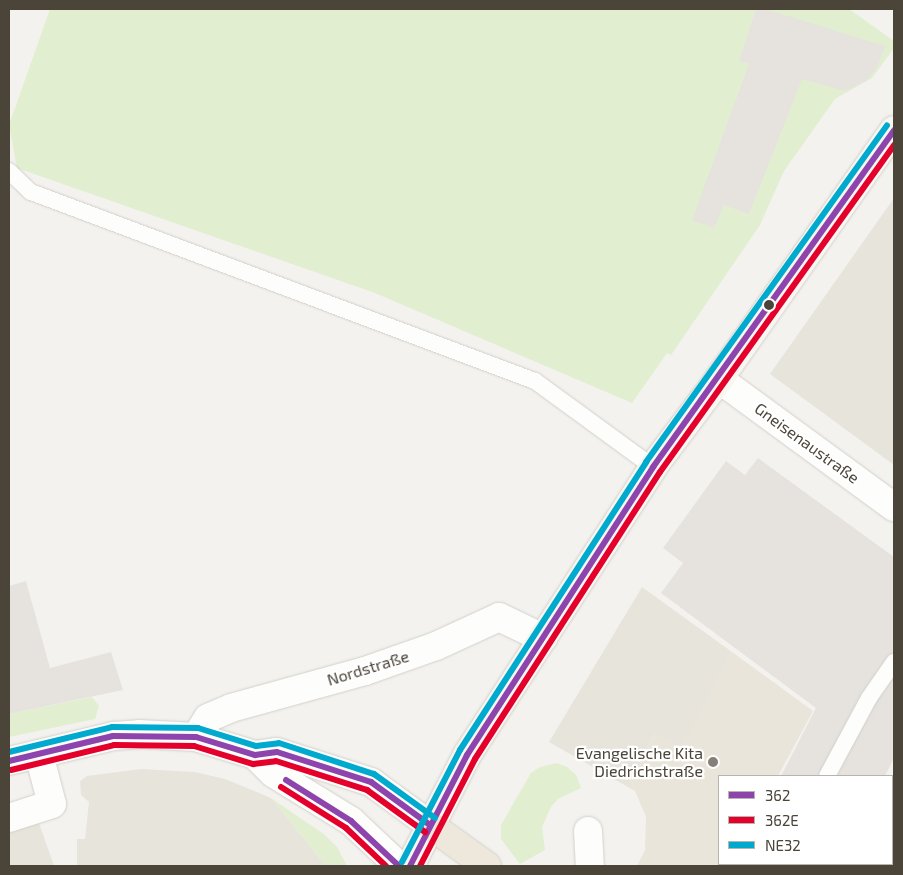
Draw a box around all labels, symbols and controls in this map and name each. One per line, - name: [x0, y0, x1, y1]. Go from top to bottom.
- unlabelled marker: [764, 300, 774, 310]
- street label: Gneisenaustraße: [751, 399, 863, 487]
- street label: Nordstraße: [325, 646, 411, 690]
- place label: Evangelische Kita Diedrichstraße: [576, 743, 703, 781]
- marker: Evangelische Kita Diedrichstraße: [707, 756, 719, 768]
- legend: [718, 775, 893, 865]
- text: 362: [765, 786, 790, 804]
- text: 362E: [765, 811, 799, 829]
- text: NE32: [765, 836, 801, 854]

